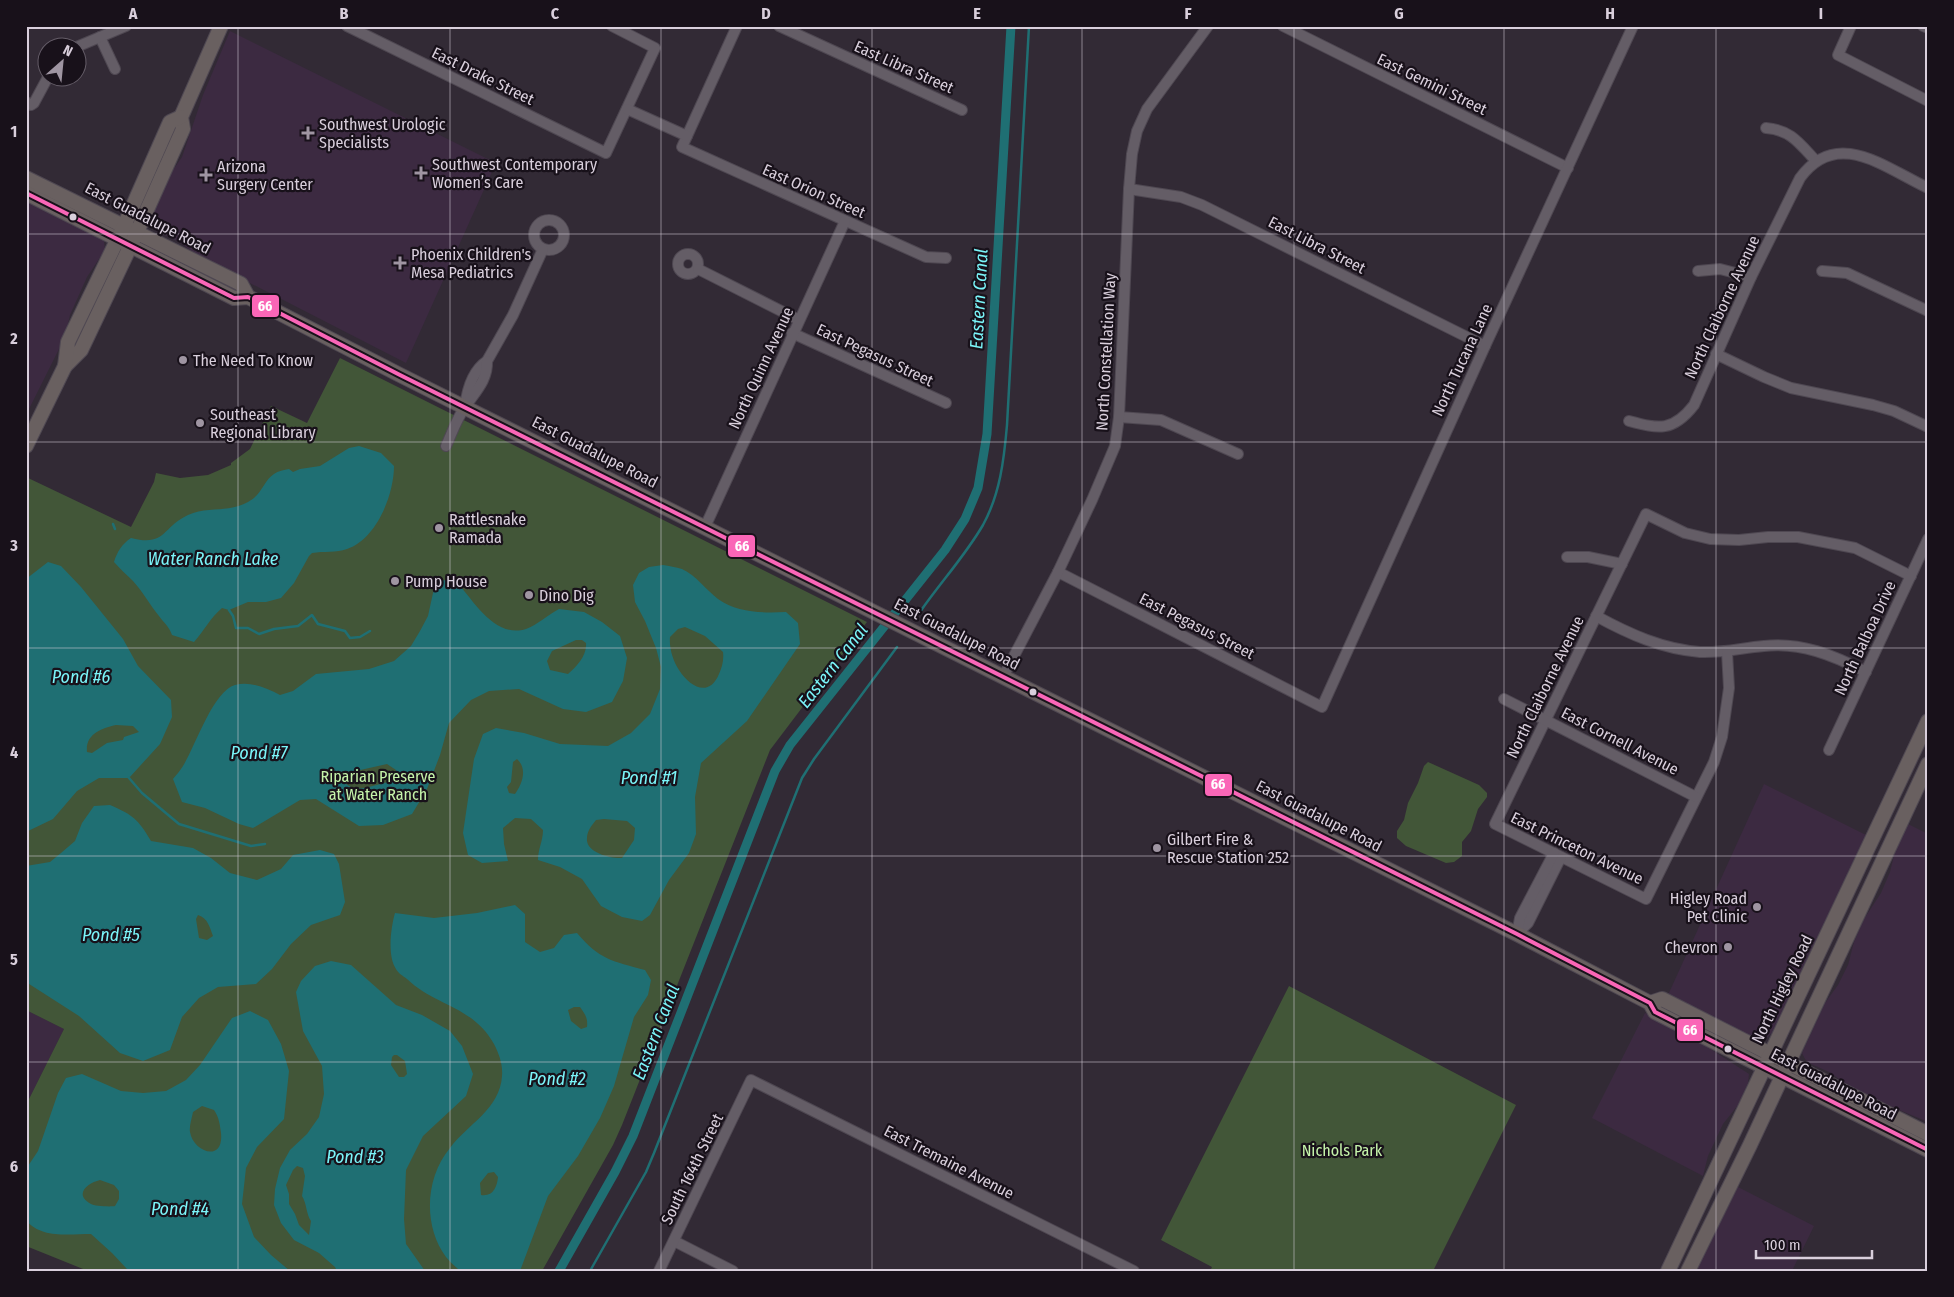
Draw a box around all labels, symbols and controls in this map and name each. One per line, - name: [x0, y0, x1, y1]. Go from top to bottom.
- text: A: [128, 4, 138, 23]
- text: B: [340, 4, 349, 23]
- text: C: [551, 4, 560, 23]
- text: D: [761, 4, 771, 23]
- text: E: [973, 4, 981, 23]
- text: F: [1184, 4, 1192, 23]
- text: G: [1394, 4, 1404, 23]
- text: H: [1605, 4, 1615, 23]
- text: I: [1819, 4, 1823, 23]
- street label: East Libra Street: [851, 37, 957, 98]
- north arrow: [38, 38, 88, 88]
- text: N: [60, 41, 75, 60]
- street label: East Drake Street: [429, 43, 538, 109]
- street label: East Gemini Street: [1374, 49, 1491, 119]
- place label: Southwest Urologic Specialists: [319, 115, 446, 152]
- text: 1: [11, 122, 17, 141]
- marker: Southwest Urologic Specialists: [301, 126, 315, 140]
- place label: Southwest Contemporary Women’s Care: [432, 155, 598, 192]
- place label: Arizona Surgery Center: [217, 157, 313, 194]
- street label: East Orion Street: [760, 160, 869, 222]
- marker: Southwest Contemporary Women’s Care: [414, 166, 428, 180]
- marker: Arizona Surgery Center: [199, 168, 213, 182]
- street label: East Guadalupe Road: [82, 178, 214, 258]
- unlabelled marker: [68, 212, 78, 222]
- street label: East Libra Street: [1265, 212, 1369, 278]
- street label: North Claiborne Avenue: [1680, 232, 1764, 382]
- place label: Phoenix Children's Mesa Pediatrics: [411, 245, 532, 282]
- water label: Eastern Canal: [965, 248, 993, 350]
- marker: Phoenix Children's Mesa Pediatrics: [393, 256, 407, 270]
- street label: North Constellation Way: [1092, 272, 1120, 431]
- line badge: 66: [251, 294, 280, 318]
- text: 66: [258, 298, 272, 315]
- street label: North Tucana Lane: [1428, 301, 1496, 419]
- street label: North Quinn Avenue: [724, 304, 798, 432]
- street label: East Pegasus Street: [814, 320, 937, 391]
- text: 2: [9, 329, 18, 348]
- place label: The Need To Know: [193, 351, 313, 370]
- marker: The Need To Know: [177, 354, 189, 366]
- place label: Southeast Regional Library: [210, 405, 317, 442]
- street label: East Guadalupe Road: [529, 412, 661, 492]
- marker: Southeast Regional Library: [194, 417, 206, 429]
- place label: Rattlesnake Ramada: [449, 510, 526, 547]
- marker: Rattlesnake Ramada: [433, 522, 445, 534]
- line badge: 66: [727, 534, 756, 558]
- text: 3: [9, 536, 18, 555]
- text: 66: [735, 538, 749, 555]
- water label: Water Ranch Lake: [148, 548, 279, 570]
- place label: Pump House: [405, 572, 487, 591]
- marker: Pump House: [389, 575, 401, 587]
- street label: North Balboa Drive: [1830, 578, 1900, 698]
- place label: Dino Dig: [539, 586, 594, 605]
- marker: Dino Dig: [523, 589, 535, 601]
- street label: East Pegasus Street: [1136, 589, 1258, 664]
- street label: East Guadalupe Road: [891, 594, 1023, 674]
- street label: North Claiborne Avenue: [1502, 613, 1588, 761]
- water label: Eastern Canal: [793, 619, 873, 712]
- water label: Pond #6: [52, 666, 110, 688]
- unlabelled marker: [1028, 687, 1038, 697]
- street label: East Cornell Avenue: [1558, 703, 1682, 779]
- water label: Pond #7: [231, 742, 288, 764]
- text: 4: [10, 743, 18, 762]
- park label: Riparian Preserve at Water Ranch: [321, 767, 436, 804]
- water label: Pond #1: [621, 767, 677, 789]
- line badge: 66: [1204, 773, 1233, 797]
- text: 66: [1211, 776, 1225, 793]
- street label: East Guadalupe Road: [1253, 776, 1385, 856]
- street label: East Princeton Avenue: [1508, 808, 1646, 888]
- place label: Gilbert Fire & Rescue Station 252: [1167, 830, 1289, 867]
- marker: Gilbert Fire & Rescue Station 252: [1151, 842, 1163, 854]
- place label: Higley Road Pet Clinic: [1670, 889, 1747, 926]
- marker: Higley Road Pet Clinic: [1751, 901, 1763, 913]
- water label: Pond #5: [82, 924, 141, 946]
- street label: North Higley Road: [1748, 932, 1816, 1046]
- place label: Chevron: [1665, 938, 1718, 957]
- marker: Chevron: [1722, 941, 1734, 953]
- text: 5: [10, 950, 18, 969]
- water label: Eastern Canal: [628, 981, 684, 1083]
- line badge: 66: [1676, 1018, 1704, 1042]
- text: 66: [1683, 1022, 1697, 1039]
- unlabelled marker: [1723, 1044, 1733, 1054]
- street label: East Guadalupe Road: [1768, 1044, 1900, 1124]
- water label: Pond #2: [528, 1068, 586, 1090]
- street label: South 164th Street: [657, 1110, 727, 1227]
- street label: East Tremaine Avenue: [881, 1121, 1017, 1203]
- park label: Nichols Park: [1302, 1141, 1383, 1160]
- water label: Pond #3: [326, 1146, 384, 1168]
- text: 6: [10, 1157, 18, 1176]
- water label: Pond #4: [151, 1198, 210, 1220]
- scale bar: [1756, 1227, 1873, 1259]
- text: 100 m: [1764, 1236, 1801, 1254]

